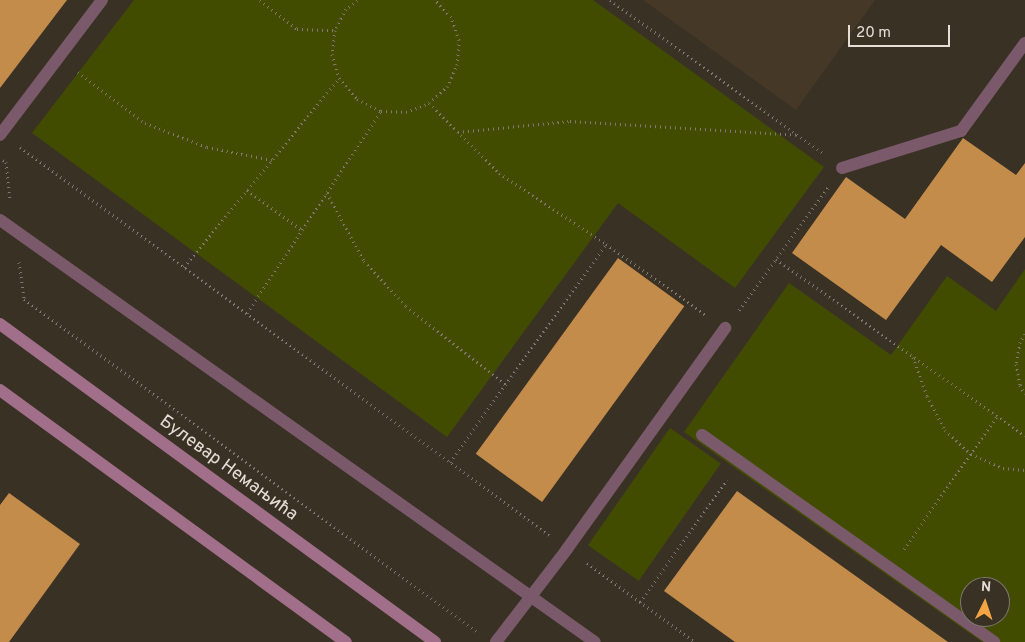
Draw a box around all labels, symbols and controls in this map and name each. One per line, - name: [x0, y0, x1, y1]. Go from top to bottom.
- scale bar: [850, 15, 952, 47]
- text: 20 m: [856, 24, 891, 43]
- street label: Булевар Немањића: [155, 412, 301, 526]
- north arrow: [960, 577, 1010, 627]
- text: N: [980, 579, 992, 596]

